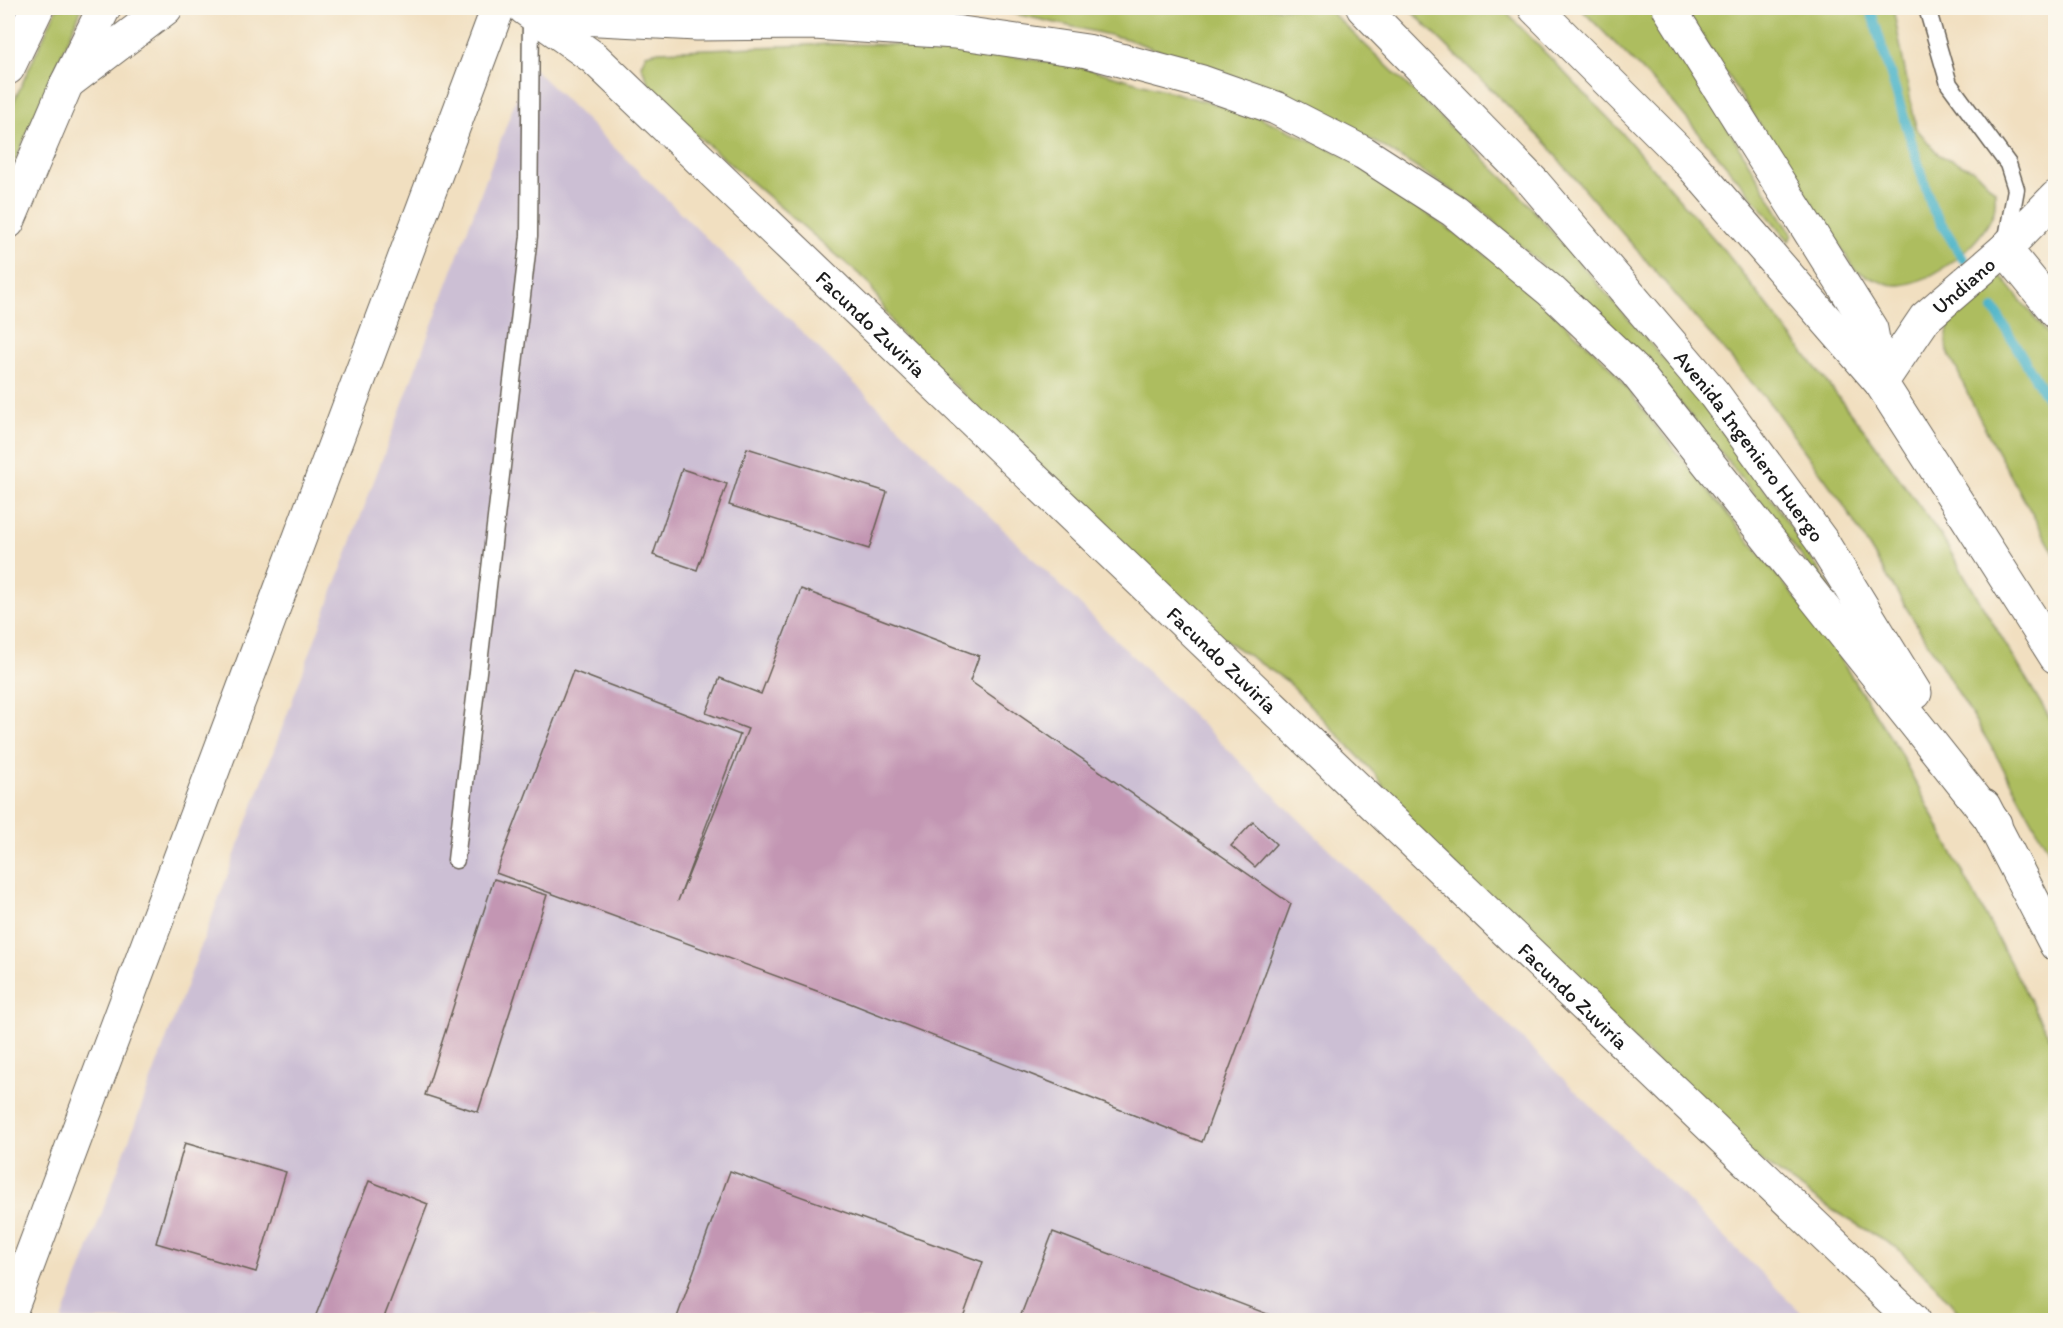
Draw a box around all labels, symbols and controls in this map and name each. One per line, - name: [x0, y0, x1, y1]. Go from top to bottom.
- street label: Undiano: [1927, 251, 2000, 319]
- street label: Facundo Zuviría: [811, 265, 932, 382]
- street label: Avenida Ingeniero Huergo: [1669, 345, 1830, 547]
- street label: Facundo Zuviría: [1162, 601, 1283, 718]
- street label: Facundo Zuviría: [1513, 937, 1634, 1054]

